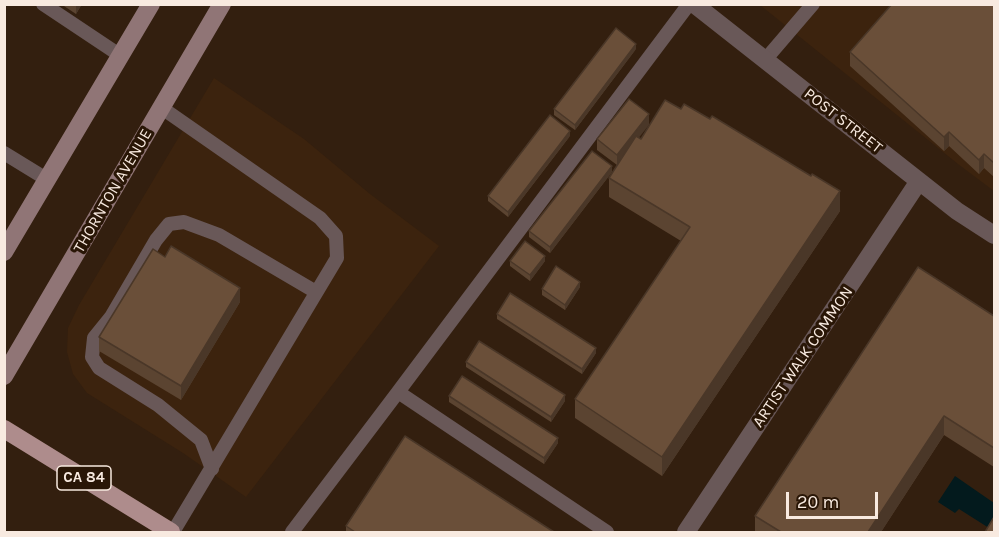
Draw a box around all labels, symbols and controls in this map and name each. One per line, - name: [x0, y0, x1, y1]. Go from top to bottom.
- street label: POST STREET: [800, 84, 886, 158]
- street label: THORNTON AVENUE: [70, 126, 156, 256]
- street label: ARTIST WALK COMMON: [749, 283, 857, 431]
- road number: CA 84: [57, 466, 111, 490]
- scale bar: [789, 480, 880, 518]
- text: 20 m: [797, 491, 839, 513]

